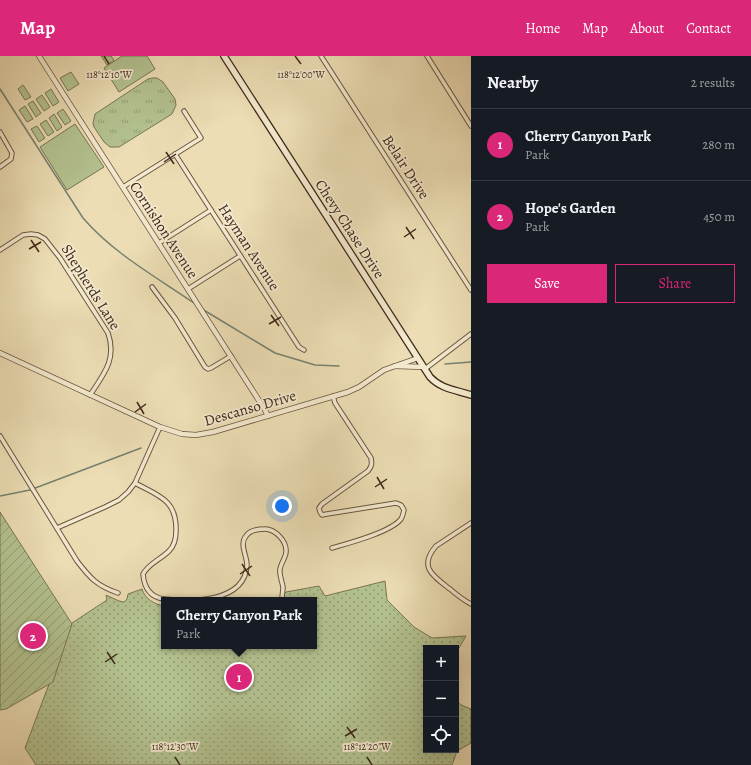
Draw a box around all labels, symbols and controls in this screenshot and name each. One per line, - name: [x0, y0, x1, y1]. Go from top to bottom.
- text: Map: [20, 15, 55, 41]
- text: Home: [525, 19, 560, 38]
- text: Map: [582, 19, 608, 38]
- text: About: [630, 19, 664, 38]
- text: Contact: [686, 19, 731, 38]
- text: 118°12'10"W: [86, 68, 133, 81]
- text: 118°12'00"W: [277, 68, 325, 81]
- text: Nearby: [487, 71, 538, 94]
- text: 2 results: [691, 74, 735, 91]
- text: Cherry Canyon Park: [525, 126, 651, 146]
- street label: Belair Drive: [378, 131, 434, 203]
- text: 1: [498, 136, 502, 153]
- text: 280 m: [702, 136, 735, 153]
- text: Park: [525, 146, 549, 163]
- street label: Chevy Chase Drive: [311, 176, 390, 283]
- street label: Cornishon Avenue: [125, 178, 203, 283]
- text: Hope's Garden: [525, 198, 616, 218]
- street label: Hayman Avenue: [213, 200, 285, 294]
- text: 2: [497, 208, 503, 225]
- text: 450 m: [703, 208, 735, 225]
- text: Park: [525, 218, 549, 235]
- street label: Shepherds Lane: [57, 240, 125, 334]
- button: Save: [487, 264, 607, 303]
- button: Share: [615, 264, 735, 303]
- street label: Descanso Drive: [202, 385, 299, 431]
- your location: [272, 496, 292, 516]
- popup: [161, 597, 317, 649]
- text: Cherry Canyon Park: [176, 605, 302, 625]
- pin: 2: [20, 621, 46, 651]
- text: Park: [176, 625, 200, 642]
- map controls: [423, 645, 459, 753]
- button: +: [423, 645, 459, 681]
- pin: 1: [226, 662, 252, 692]
- button: −: [423, 681, 459, 717]
- button: locate: [423, 717, 459, 753]
- text: 118°12'30"W: [152, 740, 199, 753]
- text: 118°12'20"W: [343, 740, 391, 753]

